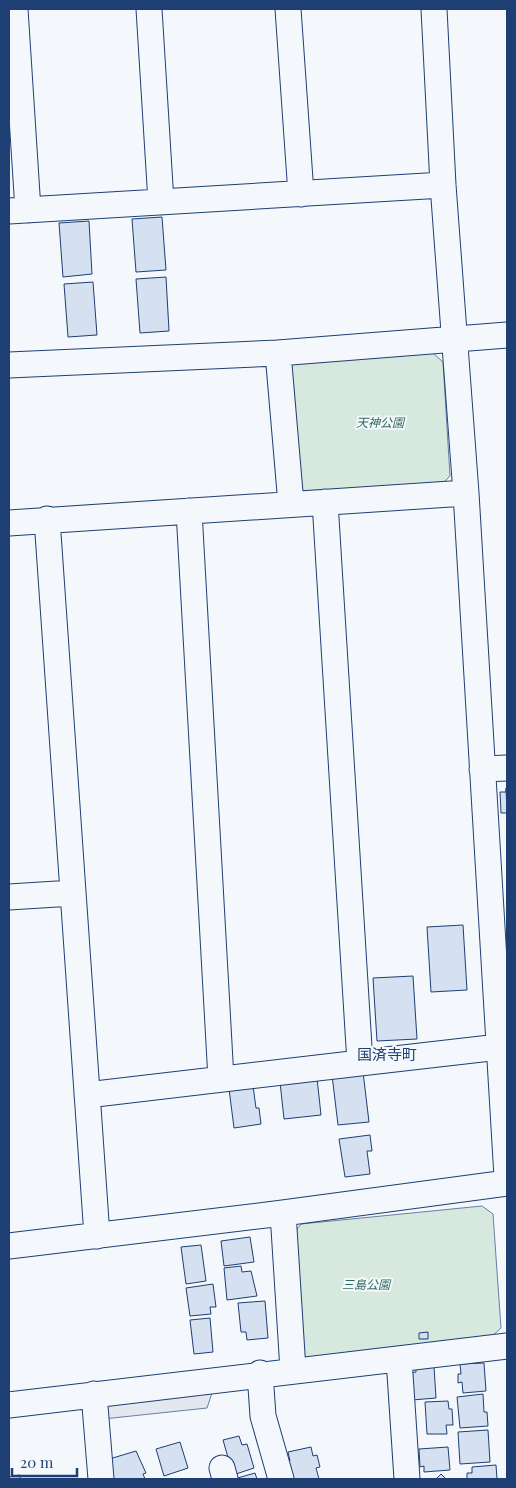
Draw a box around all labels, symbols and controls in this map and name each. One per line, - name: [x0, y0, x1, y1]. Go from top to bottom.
- park label: 天神公園: [356, 414, 406, 430]
- district label: 国済寺町: [357, 1044, 417, 1064]
- park label: 三島公園: [342, 1276, 392, 1292]
- scale bar: [12, 1446, 78, 1478]
- text: 20 m: [20, 1452, 54, 1472]

